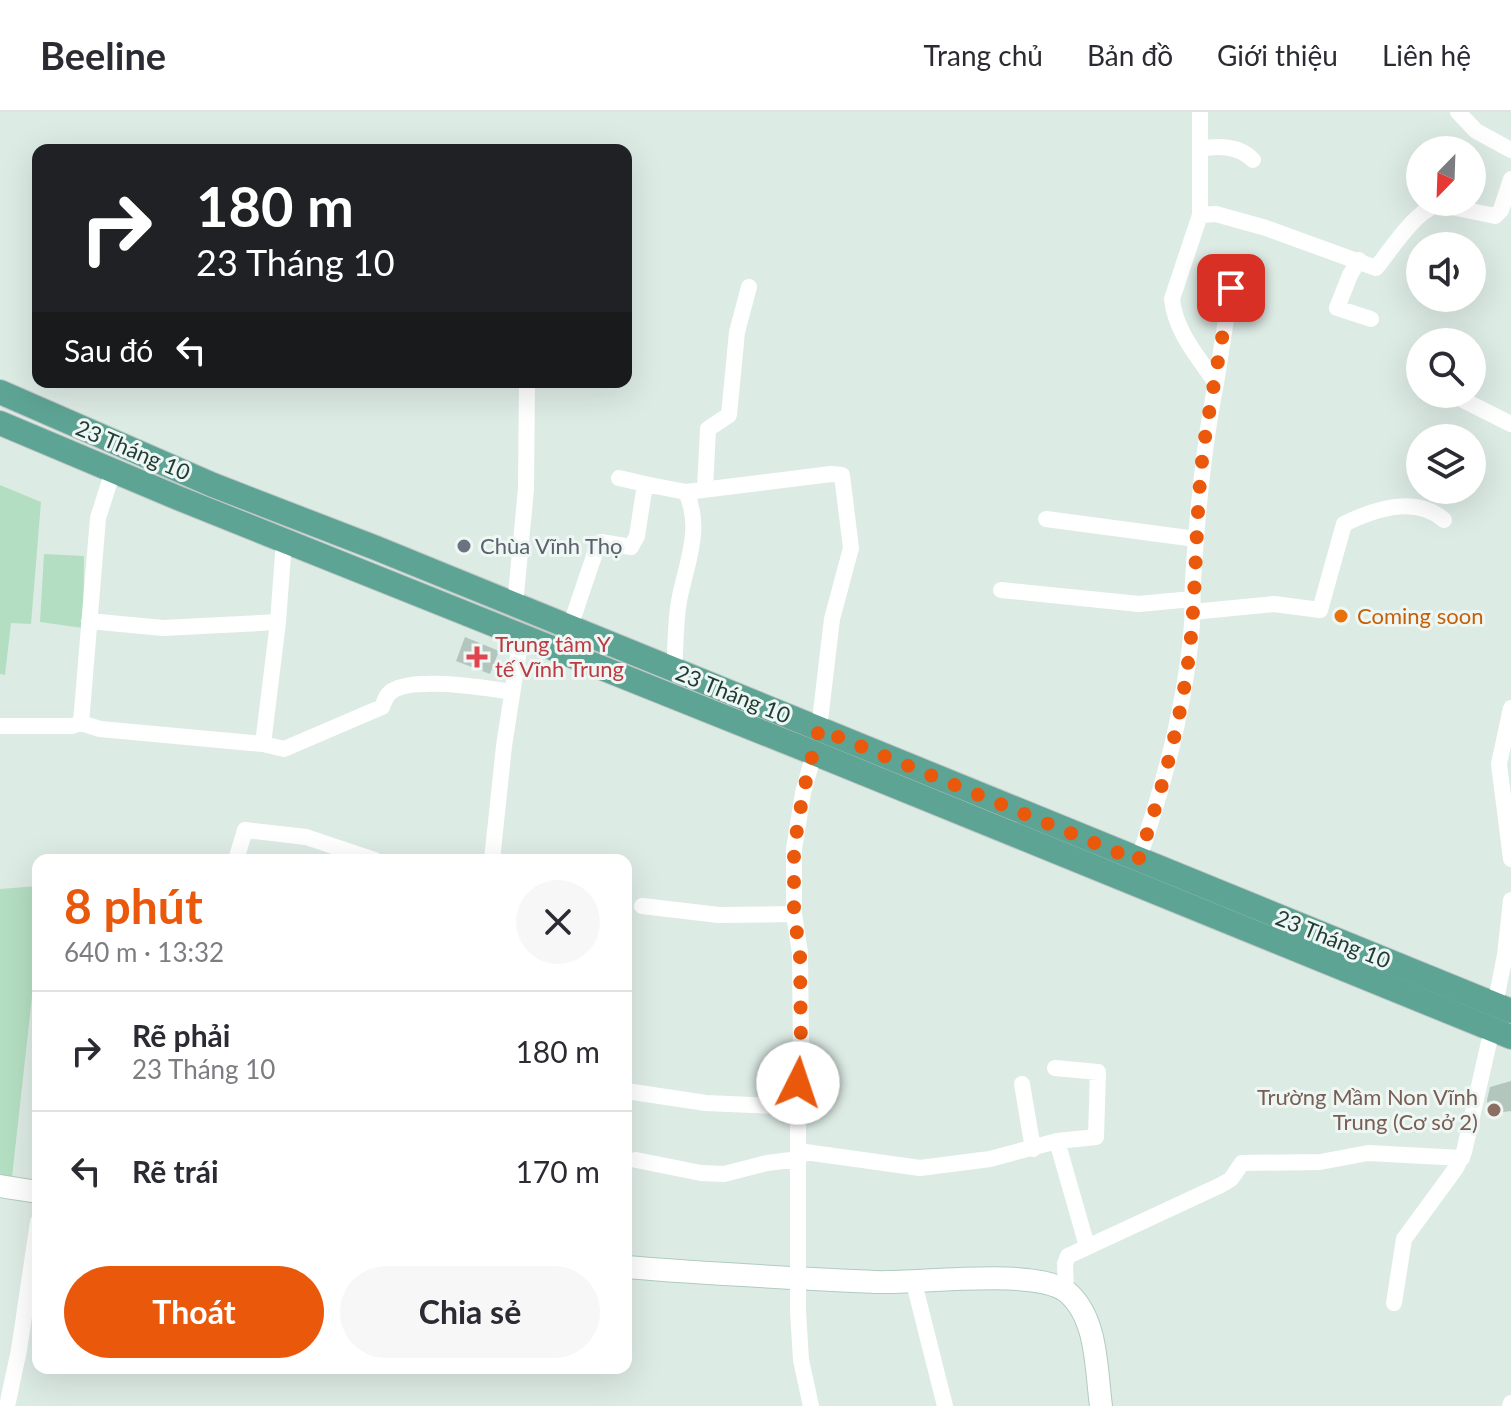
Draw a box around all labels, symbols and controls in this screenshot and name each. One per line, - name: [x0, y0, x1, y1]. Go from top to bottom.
- text: Beeline: [40, 32, 166, 78]
- text: Trang chủ: [924, 38, 1043, 72]
- text: Bản đồ: [1087, 38, 1173, 72]
- text: Giới thiệu: [1217, 38, 1338, 72]
- text: Liên hệ: [1382, 38, 1471, 72]
- north arrow: [1406, 136, 1486, 216]
- map controls: [1406, 136, 1486, 504]
- text: 180 m: [196, 172, 354, 239]
- icon: right: [64, 176, 168, 280]
- button: sound: [1406, 232, 1486, 312]
- text: 23 Tháng 10: [196, 240, 395, 284]
- pin: [1197, 254, 1265, 322]
- icon: arrive: [1209, 266, 1253, 310]
- icon: left: [169, 328, 213, 372]
- button: search: [1406, 328, 1486, 408]
- text: Sau đó: [64, 332, 153, 368]
- street label: 23 Tháng 10: [72, 413, 195, 486]
- button: layers: [1406, 424, 1486, 504]
- place label: Chùa Vĩnh Thọ: [480, 532, 623, 559]
- marker: Chùa Vĩnh Thọ: [455, 537, 473, 555]
- place label: Coming soon: [1357, 602, 1483, 629]
- marker: Coming soon: [1332, 607, 1350, 625]
- place label: Trung tâm Y tế Vĩnh Trung: [495, 630, 624, 682]
- marker: Trung tâm Y tế Vĩnh Trung: [466, 646, 488, 668]
- street label: 23 Tháng 10: [672, 658, 795, 729]
- text: 8 phút: [64, 877, 203, 934]
- button: close: [516, 880, 600, 964]
- street label: 23 Tháng 10: [1272, 903, 1395, 974]
- text: 640 m · 13:32: [64, 936, 224, 968]
- text: Rẽ phải: [132, 1017, 230, 1053]
- icon: right: [64, 1029, 108, 1073]
- text: 180 m: [515, 1033, 600, 1069]
- position arrow: [756, 1041, 840, 1125]
- text: 23 Tháng 10: [132, 1053, 275, 1085]
- place label: Trường Mầm Non Vĩnh Trung (Cơ sở 2): [1257, 1083, 1478, 1135]
- marker: Trường Mầm Non Vĩnh Trung (Cơ sở 2): [1485, 1101, 1503, 1119]
- icon: left: [64, 1149, 108, 1193]
- text: Rẽ trái: [132, 1153, 219, 1189]
- text: 170 m: [515, 1153, 600, 1189]
- button: Thoát: [64, 1266, 324, 1358]
- button: Chia sẻ: [340, 1266, 600, 1358]

